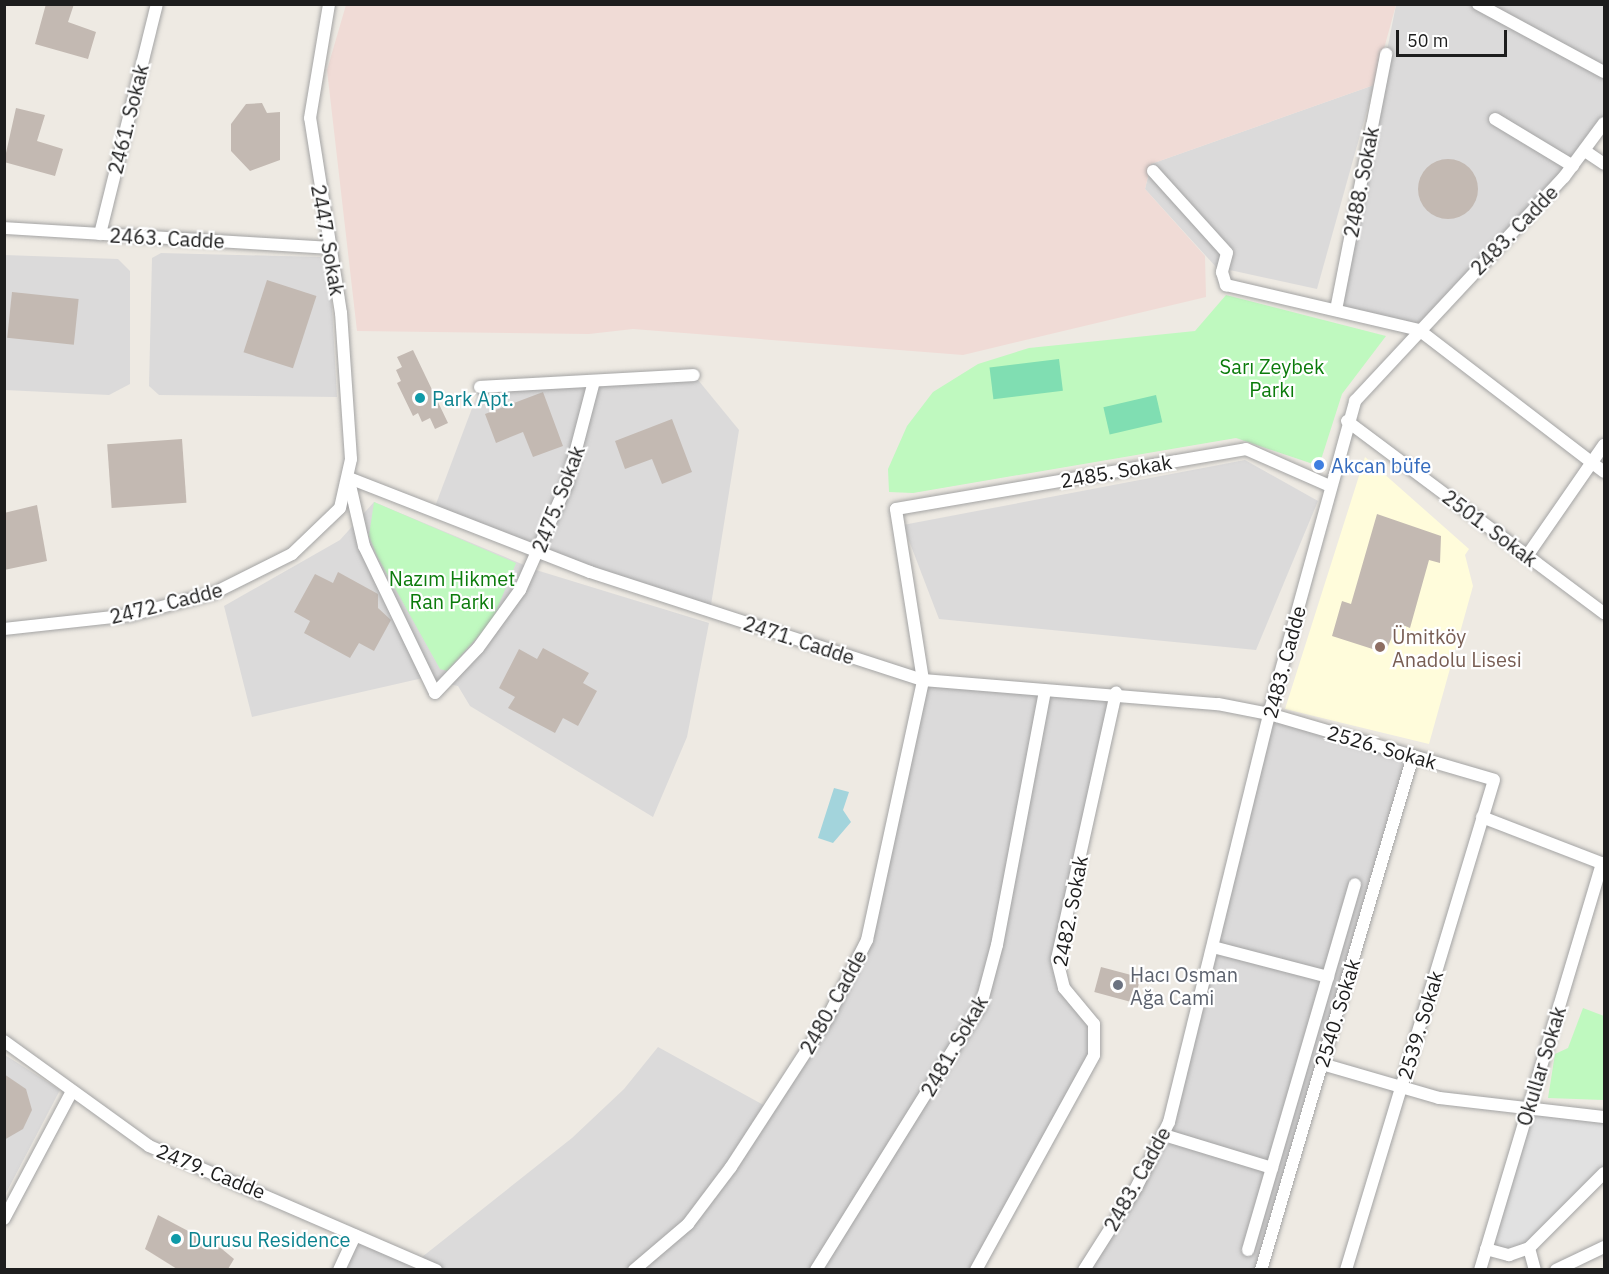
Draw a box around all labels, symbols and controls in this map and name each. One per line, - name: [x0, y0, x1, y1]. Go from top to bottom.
- scale bar: [1399, 18, 1510, 56]
- text: 50 m: [1407, 29, 1449, 52]
- street label: 2461. Sokak: [103, 61, 153, 177]
- street label: 2488. Sokak: [1338, 124, 1384, 240]
- street label: 2483. Cadde: [1465, 180, 1563, 280]
- street label: 2447. Sokak: [306, 182, 350, 298]
- street label: 2463. Cadde: [109, 223, 225, 253]
- park label: Sarı Zeybek Parkı: [1220, 354, 1324, 401]
- place label: Park Apt.: [432, 386, 514, 410]
- marker: Park Apt.: [413, 391, 427, 405]
- street label: 2475. Sokak: [527, 442, 589, 556]
- street label: 2485. Sokak: [1058, 449, 1174, 493]
- place label: Akcan büfe: [1331, 453, 1431, 477]
- marker: Akcan büfe: [1312, 458, 1326, 472]
- street label: 2501. Sokak: [1438, 485, 1542, 571]
- park label: Nazım Hikmet Ran Parkı: [389, 566, 515, 613]
- street label: 2472. Cadde: [107, 577, 225, 629]
- street label: 2483. Cadde: [1257, 603, 1311, 721]
- street label: 2471. Cadde: [740, 611, 858, 669]
- place label: Ümitköy Anadolu Lisesi: [1392, 624, 1522, 671]
- marker: Ümitköy Anadolu Lisesi: [1373, 640, 1387, 654]
- street label: 2526. Sokak: [1325, 720, 1439, 774]
- street label: 2482. Sokak: [1047, 853, 1093, 969]
- street label: 2480. Cadde: [795, 946, 871, 1058]
- street label: 2540. Sokak: [1309, 956, 1365, 1070]
- place label: Hacı Osman Ağa Cami: [1130, 962, 1238, 1009]
- street label: 2539. Sokak: [1392, 968, 1448, 1082]
- marker: Hacı Osman Ağa Cami: [1111, 978, 1125, 992]
- street label: 2481. Sokak: [915, 991, 993, 1101]
- street label: Okullar Sokak: [1511, 1003, 1571, 1129]
- street label: 2483. Cadde: [1099, 1123, 1175, 1235]
- street label: 2479. Cadde: [153, 1138, 269, 1204]
- place label: Durusu Residence: [188, 1227, 350, 1251]
- marker: Durusu Residence: [169, 1232, 183, 1246]

